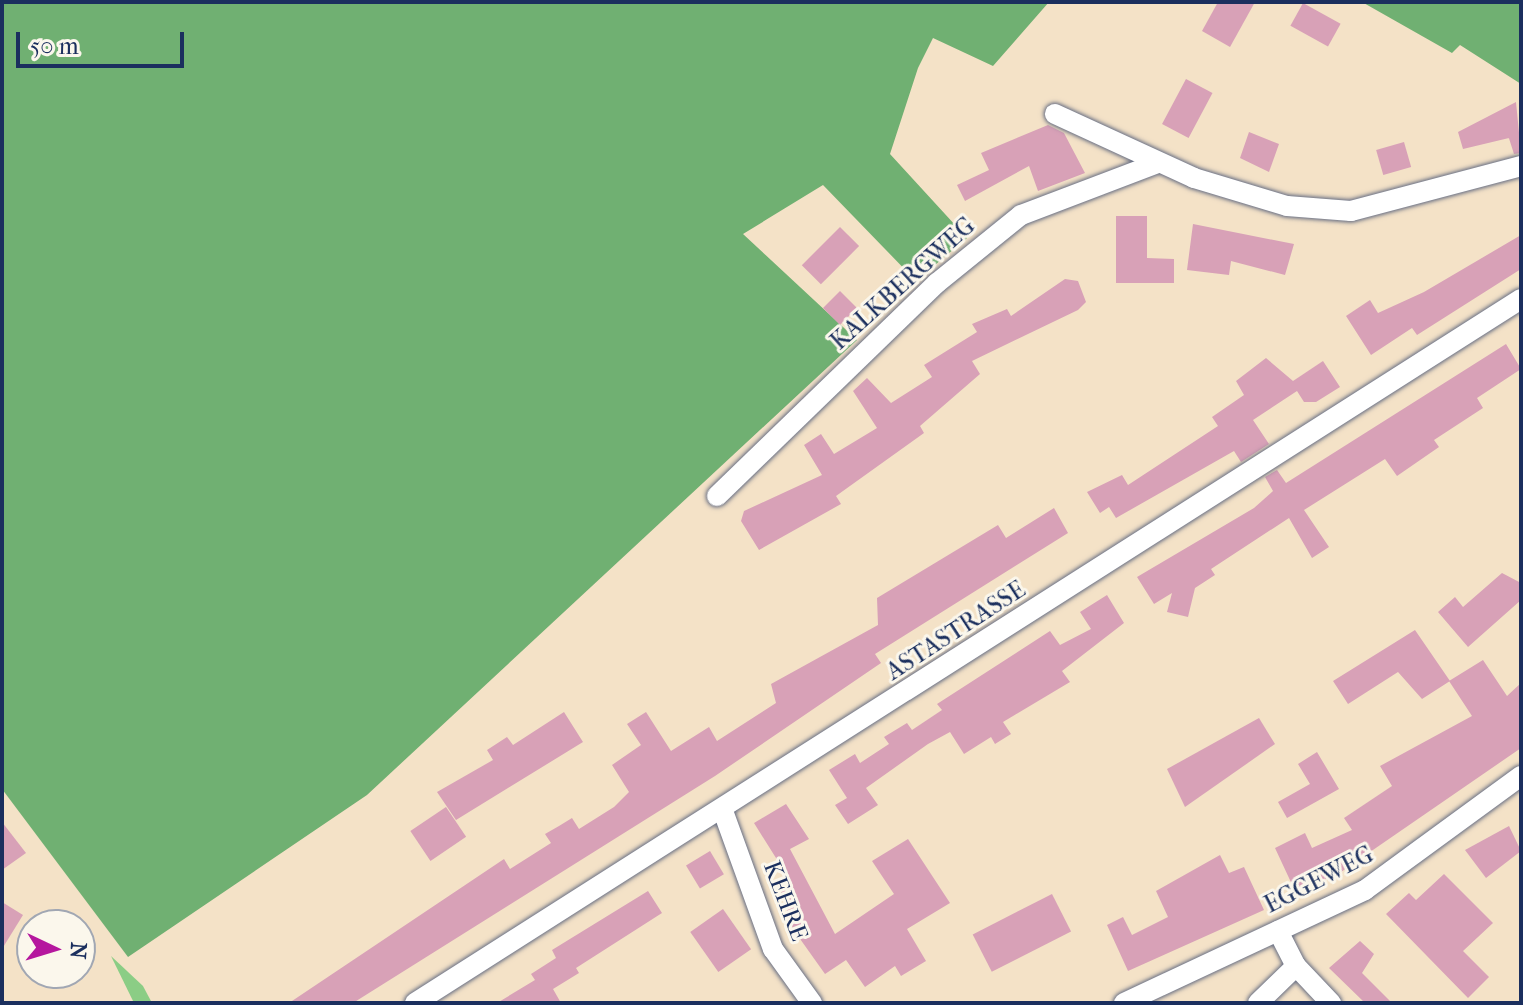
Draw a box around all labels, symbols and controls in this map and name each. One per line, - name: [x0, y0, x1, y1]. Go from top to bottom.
- scale bar: [20, 16, 188, 66]
- text: 50 m: [30, 32, 79, 60]
- street label: KALKBERGWEG: [825, 212, 981, 356]
- street label: ASTASTRASSE: [881, 575, 1031, 687]
- street label: EGGEWEG: [1260, 840, 1378, 920]
- street label: KEHRE: [757, 857, 813, 945]
- north arrow: [16, 909, 96, 989]
- text: N: [64, 941, 91, 960]

